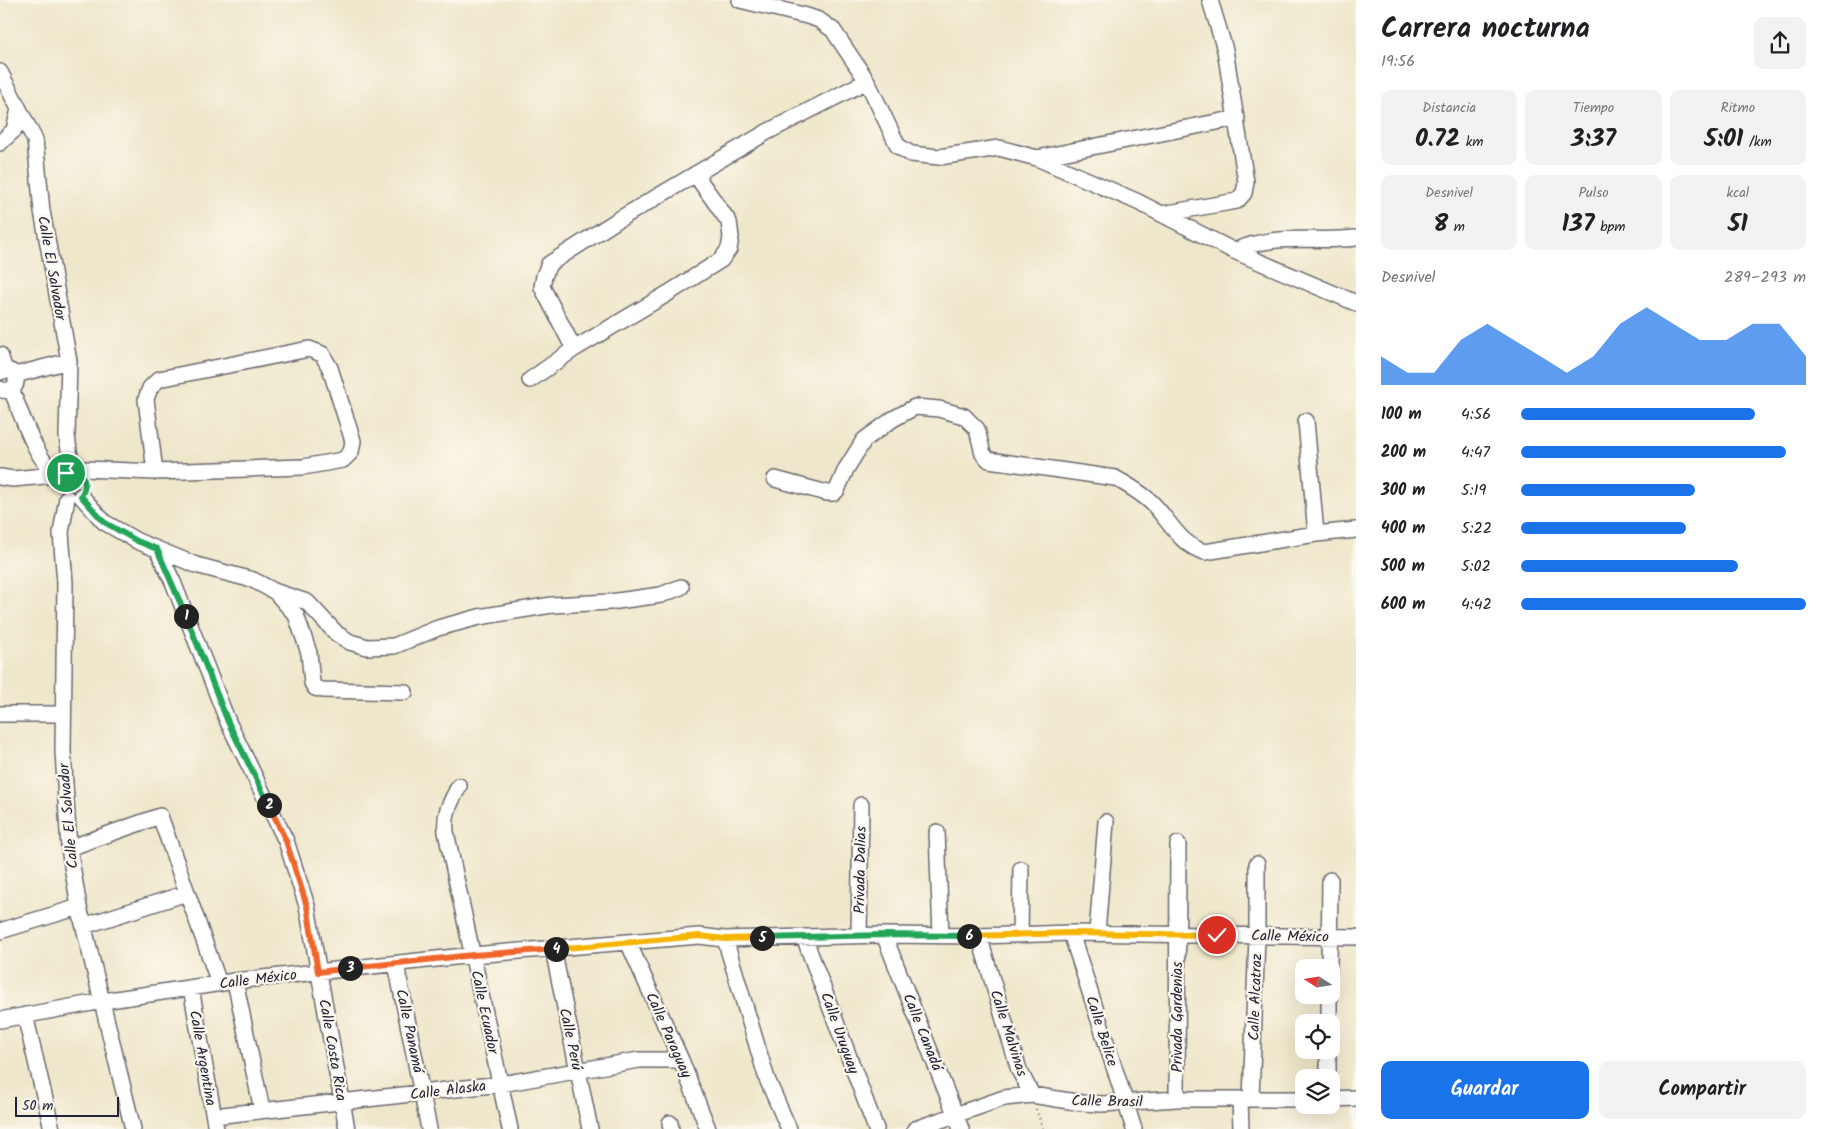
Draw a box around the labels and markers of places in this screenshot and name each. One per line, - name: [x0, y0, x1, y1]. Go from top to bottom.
- pin: [45, 452, 87, 494]
- pin: 1: [174, 604, 198, 628]
- pin: 2: [256, 792, 282, 818]
- pin: [1196, 914, 1238, 956]
- pin: 6: [956, 924, 982, 948]
- pin: 5: [750, 926, 774, 950]
- pin: 4: [544, 936, 568, 962]
- pin: 3: [338, 956, 362, 980]

